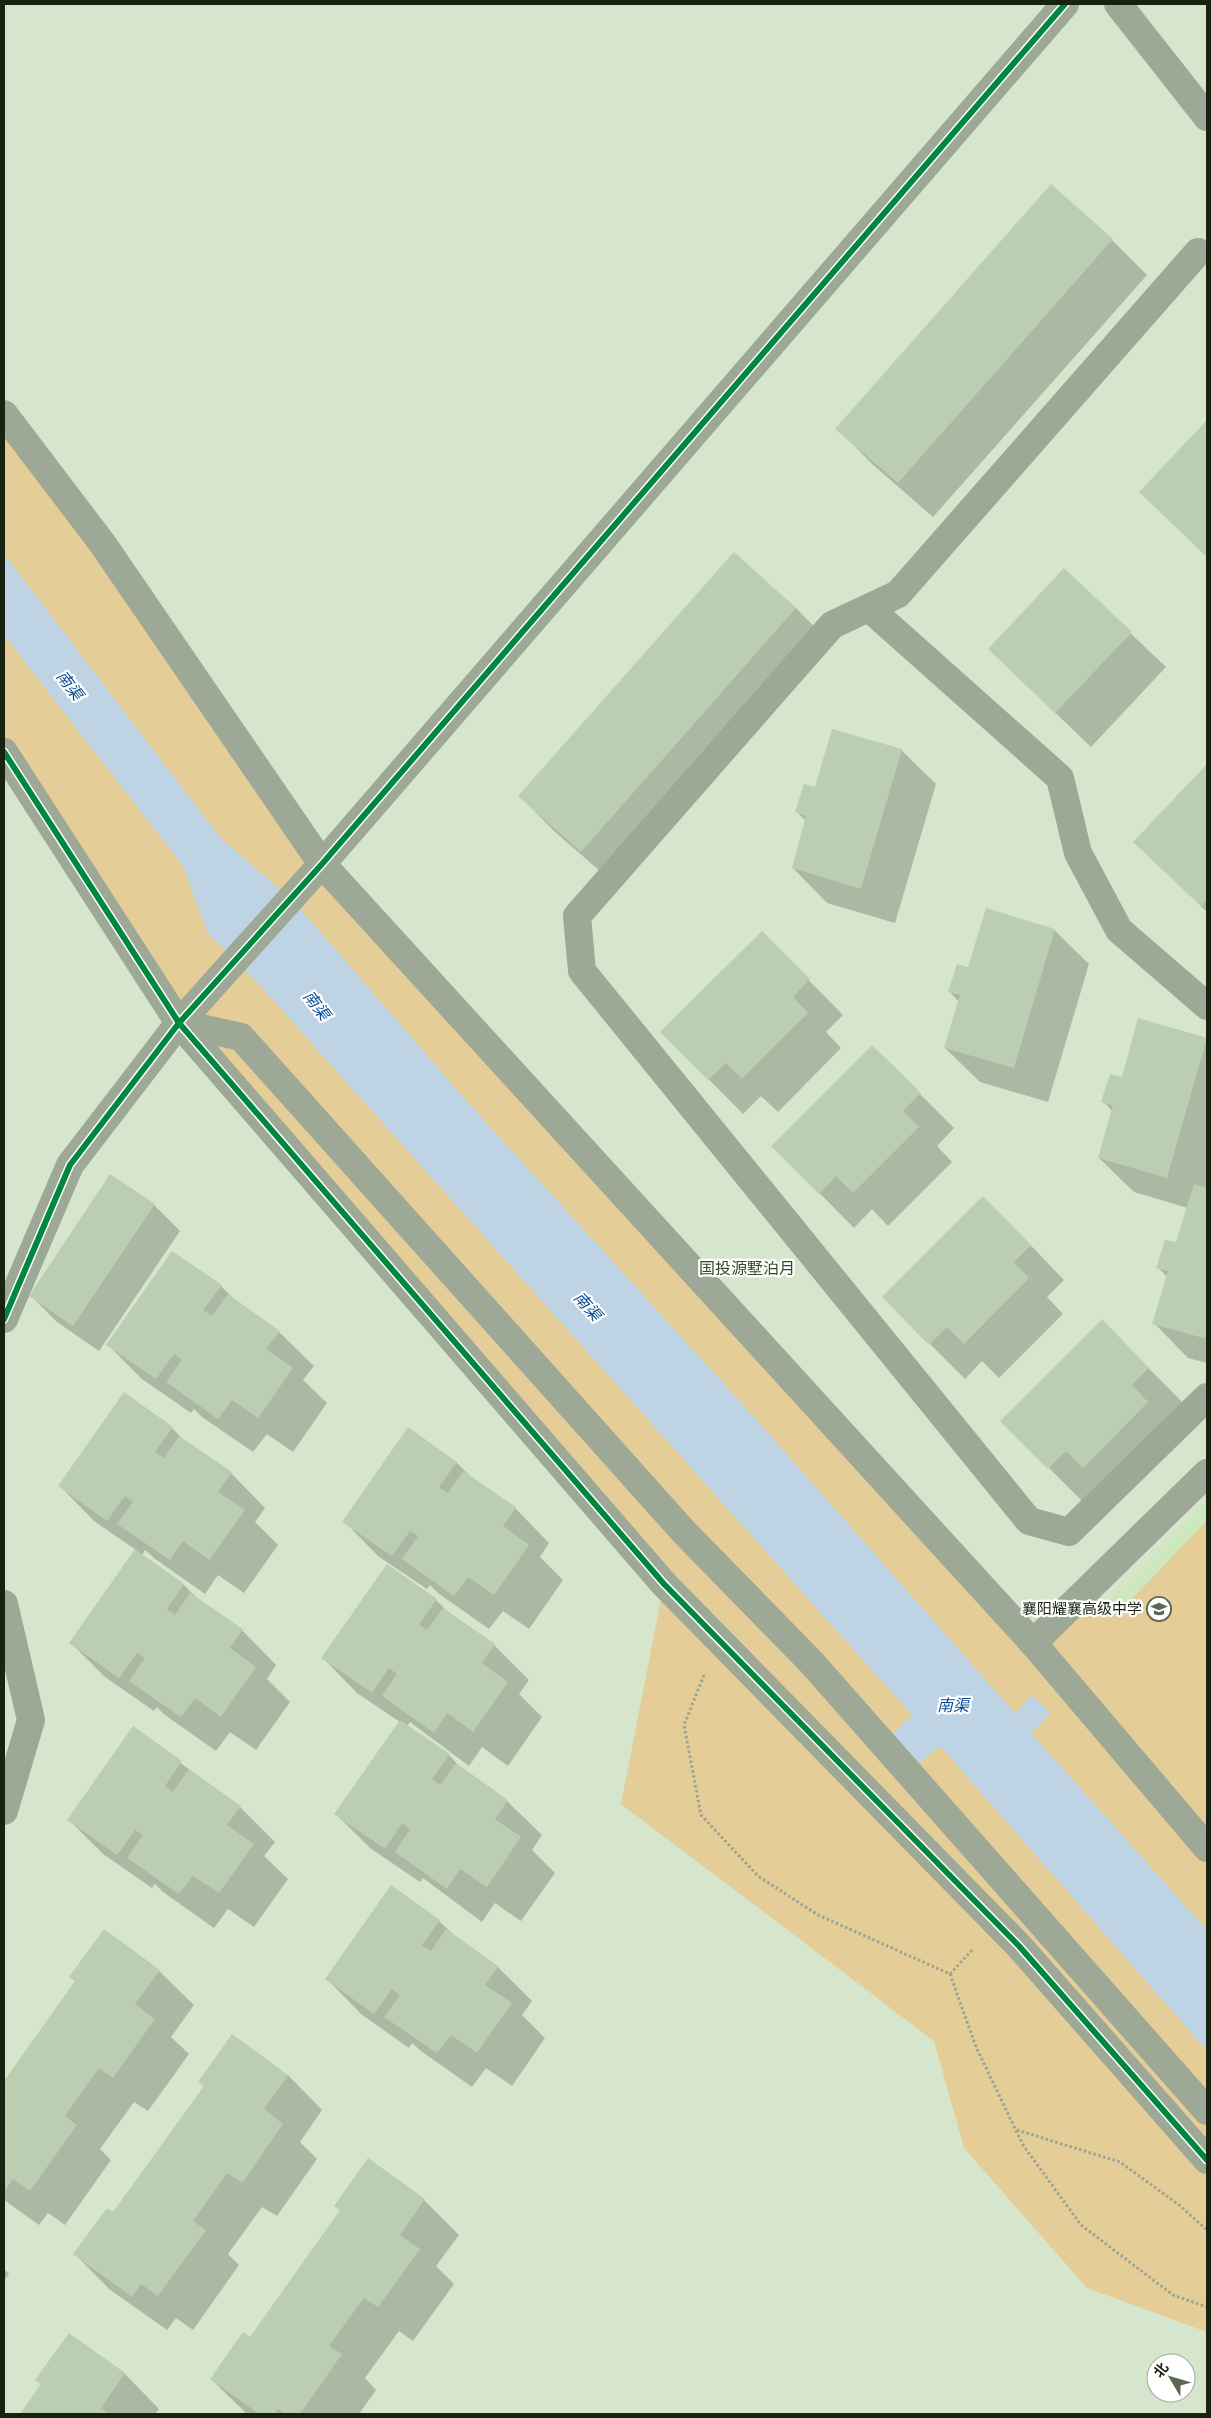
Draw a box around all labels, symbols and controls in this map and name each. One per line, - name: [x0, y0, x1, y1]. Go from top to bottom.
- water label: 南渠: [52, 667, 88, 705]
- water label: 南渠: [299, 987, 335, 1025]
- district label: 国投源墅泊月: [699, 1259, 795, 1278]
- water label: 南渠: [570, 1288, 607, 1326]
- school or university icon: 襄阳耀襄高级中学: [1146, 1596, 1172, 1622]
- place label: 襄阳耀襄高级中学: [1022, 1600, 1142, 1618]
- water label: 南渠: [937, 1696, 971, 1715]
- north arrow: [1146, 2353, 1196, 2403]
- text: 北: [1149, 2359, 1172, 2381]

